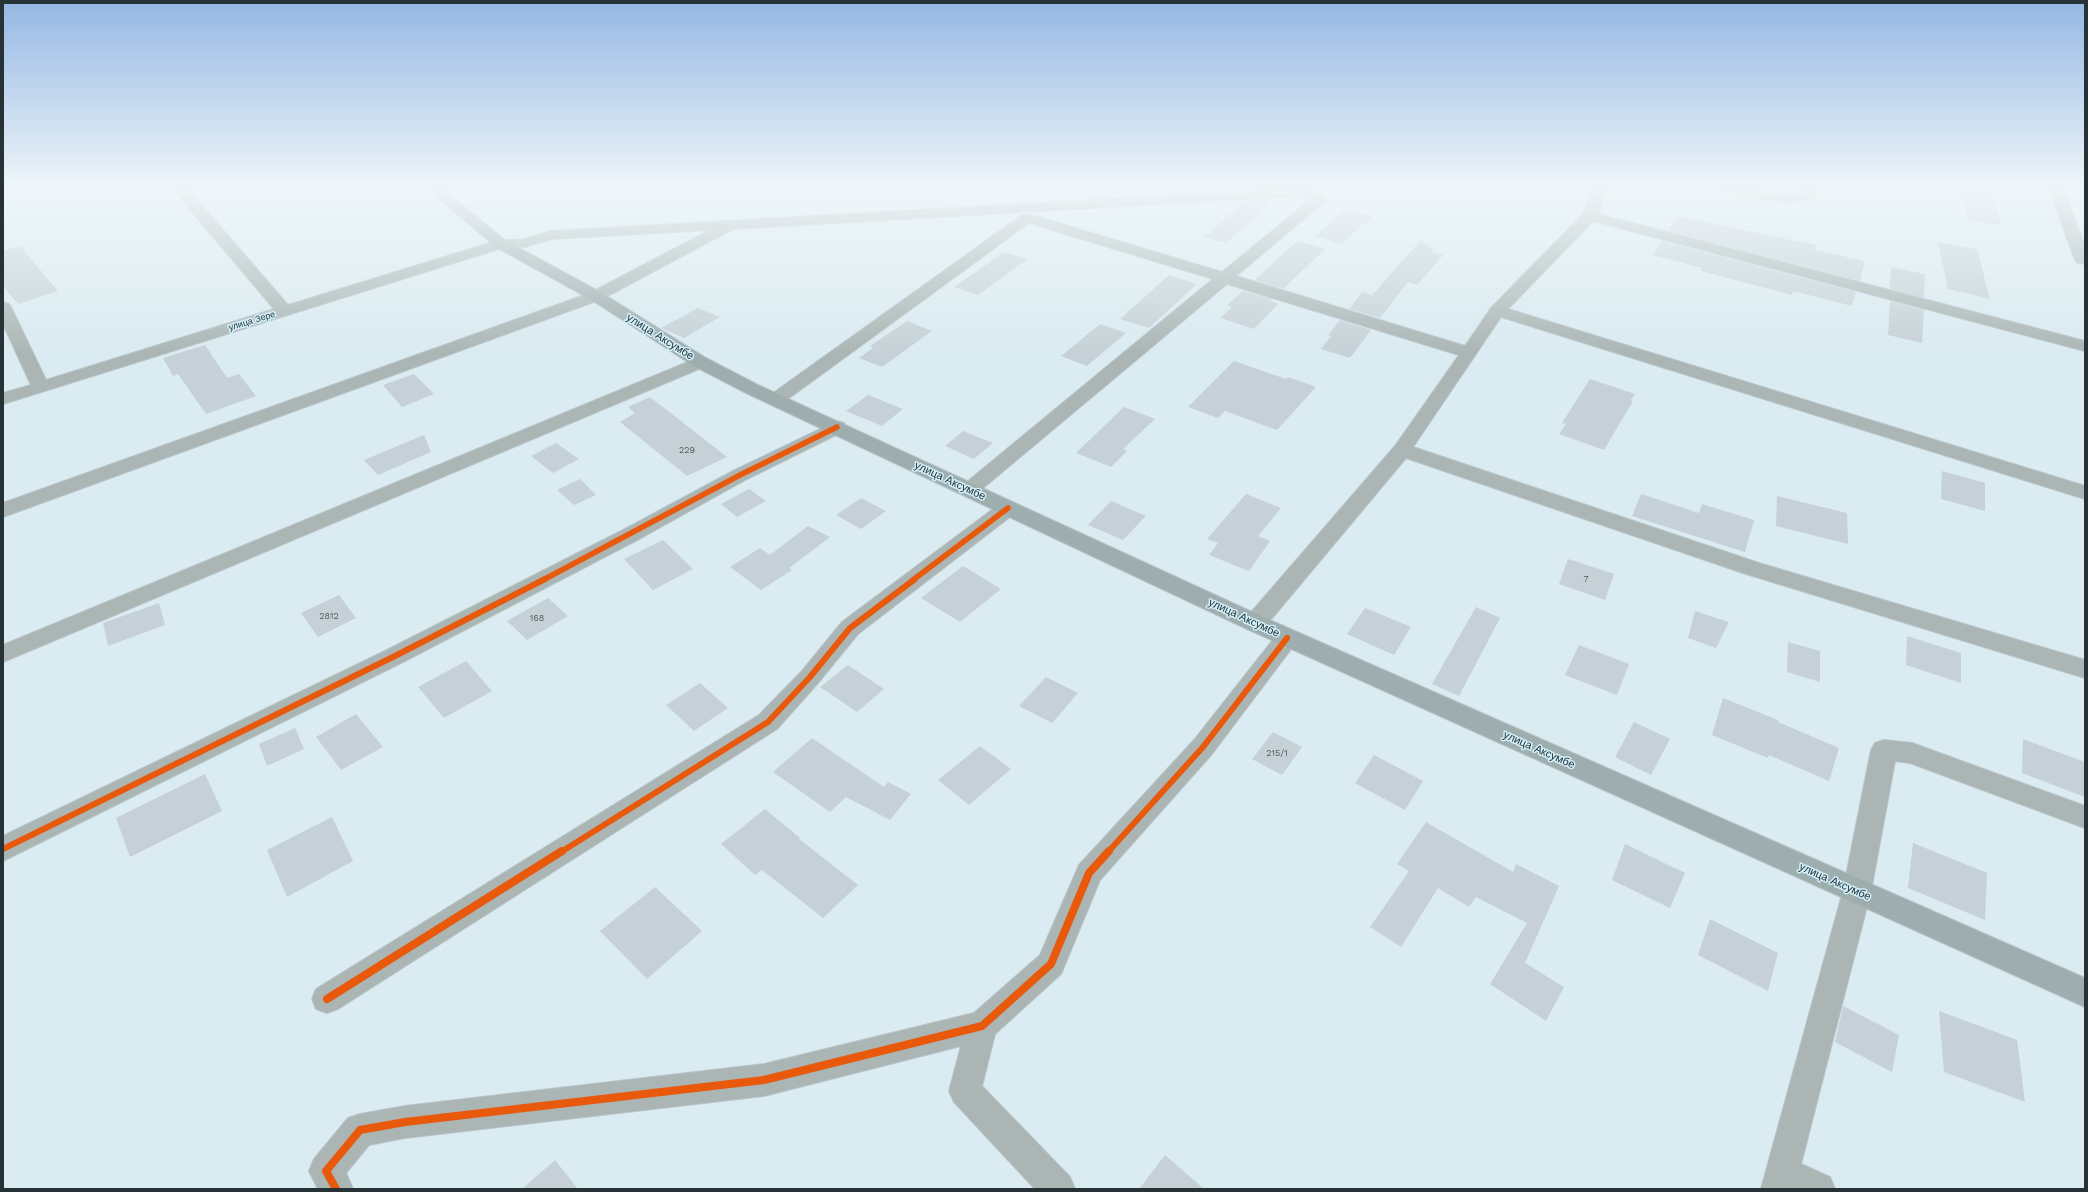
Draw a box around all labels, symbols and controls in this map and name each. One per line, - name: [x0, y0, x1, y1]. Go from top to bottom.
- street label: улица Зере: [227, 309, 277, 333]
- street label: улица Аксумбе: [624, 311, 696, 363]
- house number: 229: [679, 445, 695, 455]
- street label: улица Аксумбе: [912, 459, 988, 503]
- house number: 7: [1583, 574, 1589, 584]
- street label: улица Аксумбе: [1206, 596, 1282, 640]
- house number: 2812: [319, 611, 339, 621]
- house number: 168: [530, 613, 544, 623]
- street label: улица Аксумбе: [1501, 728, 1577, 772]
- house number: 215/1: [1266, 748, 1288, 758]
- street label: улица Аксумбе: [1797, 860, 1873, 904]

